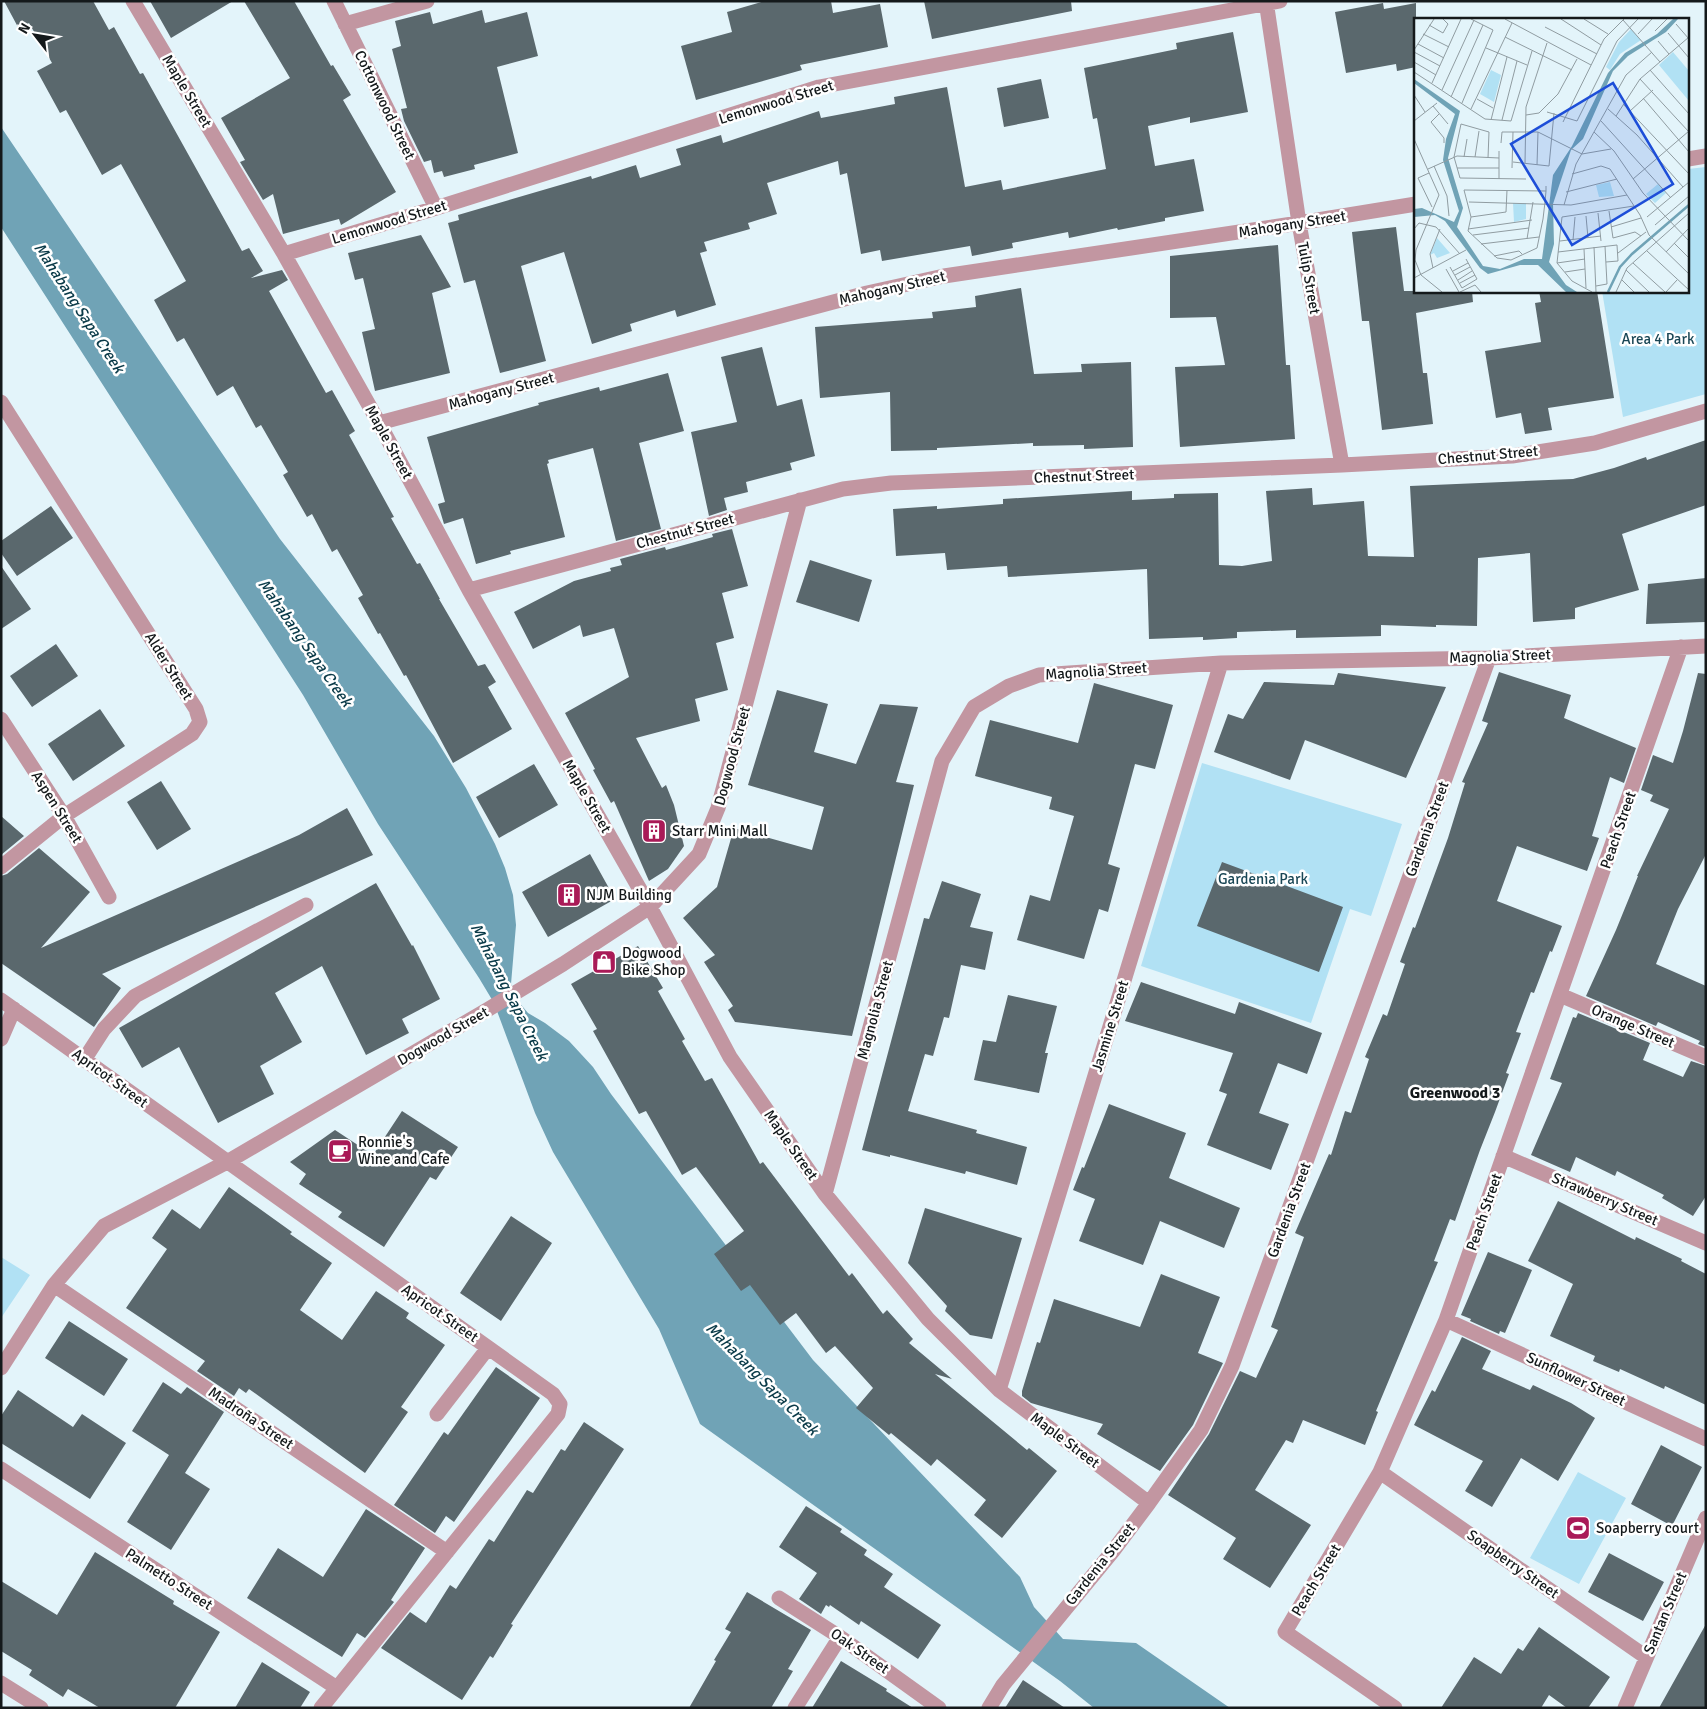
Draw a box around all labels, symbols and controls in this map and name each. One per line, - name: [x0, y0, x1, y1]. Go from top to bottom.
- north arrow: [10, 10, 60, 60]
- inset map: [1414, 18, 1690, 292]
- text: N: [14, 20, 34, 37]
- street label: Cottonwood Street: [351, 47, 419, 163]
- street label: Maple Street: [158, 51, 216, 131]
- street label: Lemonwood Street: [716, 76, 836, 128]
- street label: Lemonwood Street: [329, 196, 449, 248]
- street label: Mahogany Street: [1237, 207, 1347, 241]
- water label: Mahabang Sapa Creek: [29, 239, 130, 379]
- street label: Tulip Street: [1294, 240, 1324, 316]
- street label: Mahogany Street: [837, 267, 947, 309]
- park label: Area 4 Park: [1621, 330, 1695, 348]
- street label: Mahogany Street: [446, 368, 556, 414]
- street label: Maple Street: [361, 402, 417, 482]
- street label: Chestnut Street: [1437, 442, 1539, 468]
- street label: Chestnut Street: [1033, 465, 1135, 487]
- street label: Chestnut Street: [634, 509, 736, 553]
- water label: Mahabang Sapa Creek: [253, 575, 358, 712]
- street label: Alder Street: [141, 629, 197, 703]
- street label: Magnolia Street: [1449, 645, 1551, 667]
- street label: Magnolia Street: [1045, 658, 1147, 684]
- street label: Dogwood Street: [710, 704, 754, 808]
- street label: Maple Street: [559, 756, 615, 836]
- street label: Aspen Street: [28, 768, 86, 846]
- street label: Gardenia Street: [1401, 779, 1453, 879]
- street label: Peach Street: [1596, 789, 1640, 871]
- building icon: Starr Mini Mall: [641, 818, 667, 844]
- place label: Starr Mini Mall: [672, 822, 768, 840]
- park label: Gardenia Park: [1218, 870, 1309, 888]
- building icon: NJM Building: [556, 882, 582, 908]
- place label: NJM Building: [586, 886, 672, 904]
- water label: Mahabang Sapa Creek: [466, 920, 553, 1066]
- place label: Dogwood Bike Shop: [622, 944, 685, 979]
- shop icon: Dogwood Bike Shop: [591, 949, 617, 975]
- street label: Magnolia Street: [853, 958, 897, 1062]
- street label: Jasmine Street: [1088, 978, 1132, 1074]
- street label: Orange Street: [1589, 1000, 1677, 1052]
- street label: Dogwood Street: [394, 1003, 492, 1069]
- street label: Apricot Street: [69, 1044, 151, 1112]
- district label: Greenwood 3: [1410, 1083, 1500, 1103]
- street label: Maple Street: [760, 1106, 822, 1184]
- place label: Ronnie's Wine and Cafe: [358, 1133, 450, 1168]
- cafe icon: Ronnie's Wine and Cafe: [327, 1138, 353, 1164]
- street label: Gardenia Street: [1263, 1160, 1315, 1260]
- street label: Strawberry Street: [1549, 1169, 1661, 1229]
- street label: Peach Street: [1462, 1171, 1506, 1253]
- street label: Apricot Street: [398, 1280, 482, 1346]
- water label: Mahabang Sapa Creek: [701, 1318, 824, 1441]
- street label: Sunflower Street: [1523, 1348, 1629, 1410]
- street label: Madroña Street: [205, 1383, 297, 1453]
- street label: Maple Street: [1027, 1408, 1103, 1472]
- sports icon: Soapberry court: [1565, 1515, 1591, 1541]
- street label: Gardenia Street: [1061, 1519, 1139, 1609]
- place label: Soapberry court: [1596, 1519, 1699, 1537]
- street label: Soapberry Street: [1464, 1526, 1562, 1602]
- street label: Peach Street: [1287, 1541, 1345, 1619]
- street label: Palmetto Street: [122, 1544, 216, 1614]
- street label: Santan Street: [1640, 1569, 1690, 1657]
- street label: Oak Street: [827, 1624, 893, 1678]

